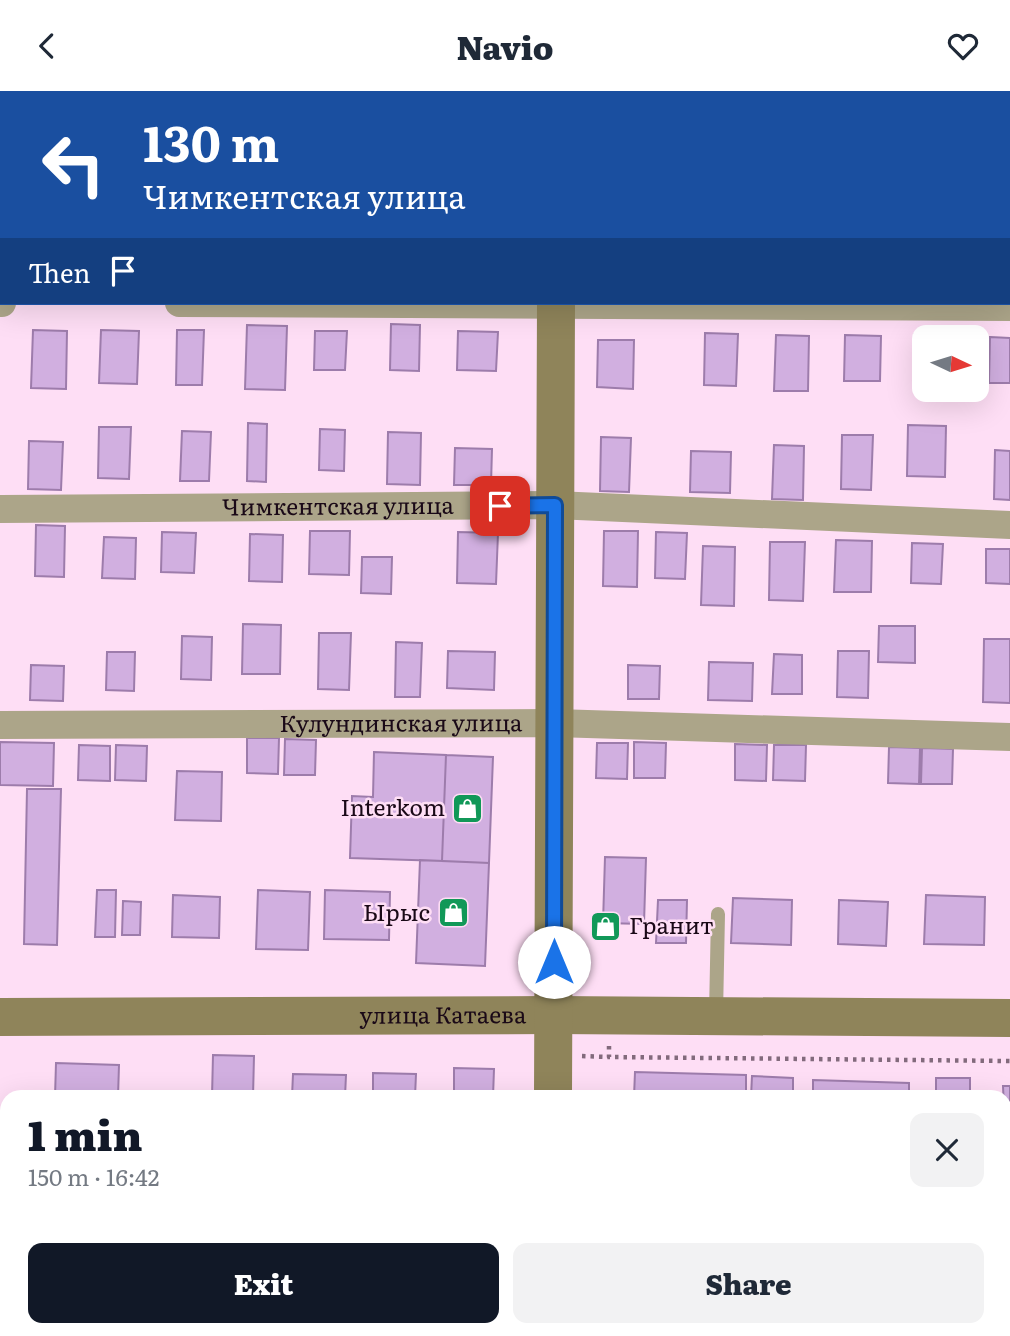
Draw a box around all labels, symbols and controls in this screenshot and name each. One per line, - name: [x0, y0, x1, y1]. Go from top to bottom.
- text: Navio: [456, 22, 554, 70]
- icon: back: [28, 27, 66, 65]
- icon: heart: [944, 27, 982, 65]
- text: 130 m: [143, 104, 279, 177]
- icon: left: [28, 119, 119, 210]
- text: Чимкентская улица: [143, 171, 466, 219]
- text: Then: [28, 252, 90, 291]
- icon: arrive: [104, 252, 142, 290]
- north arrow: [912, 325, 989, 403]
- map controls: [912, 325, 989, 402]
- pin: [470, 476, 530, 536]
- street label: Чимкентская улица: [222, 487, 455, 522]
- icon: arrive: [481, 487, 519, 525]
- street label: Кулундинская улица: [279, 704, 523, 739]
- place label: Interkom: [340, 789, 445, 823]
- shop icon: Interkom: [451, 791, 485, 825]
- place label: Ырыс: [363, 894, 430, 928]
- shop icon: Ырыс: [436, 896, 470, 930]
- place label: Гранит: [629, 907, 714, 941]
- shop icon: Гранит: [589, 909, 623, 943]
- position arrow: [517, 925, 591, 999]
- street label: улица Катаева: [359, 996, 527, 1031]
- text: 1 min: [28, 1102, 143, 1164]
- button: close: [910, 1113, 984, 1187]
- text: 150 m · 16:42: [28, 1159, 159, 1193]
- button: Exit: [28, 1243, 499, 1323]
- button: Share: [513, 1243, 984, 1323]

